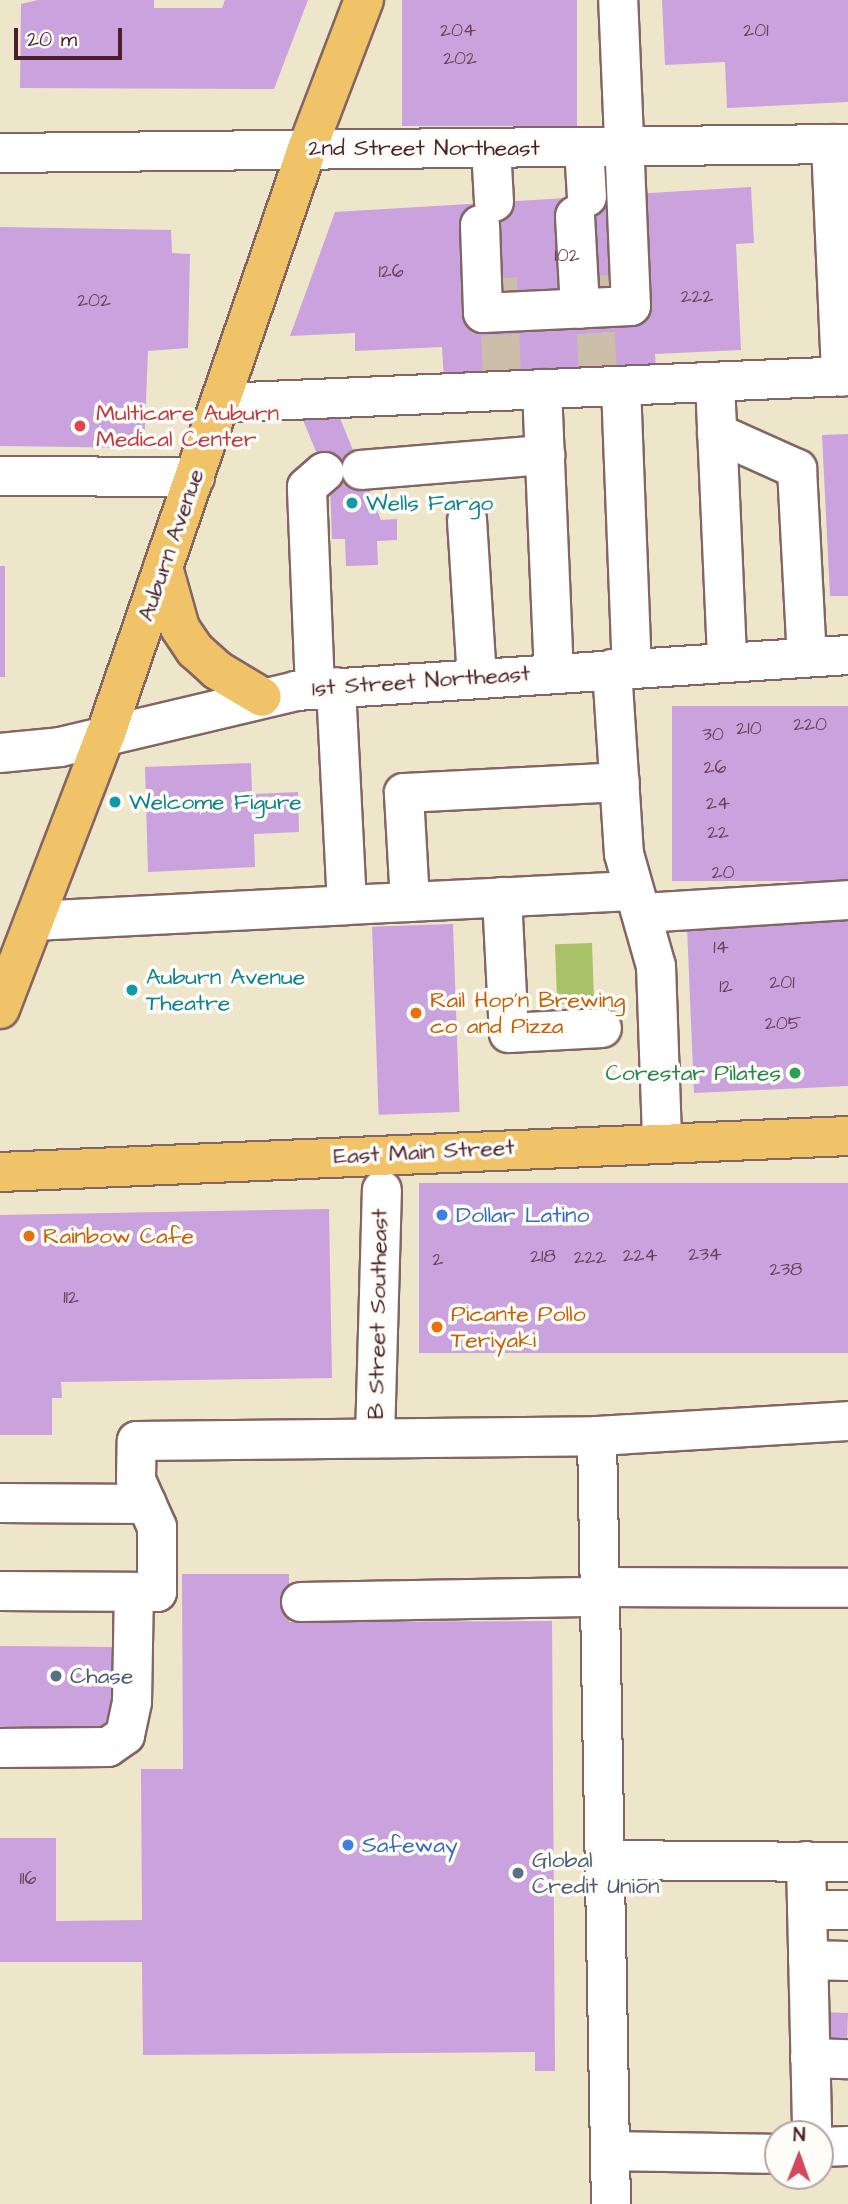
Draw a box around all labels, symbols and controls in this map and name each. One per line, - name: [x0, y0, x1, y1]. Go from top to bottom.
- scale bar: [18, 14, 126, 58]
- house number: 204: [440, 20, 476, 42]
- house number: 201: [743, 20, 769, 42]
- text: 20 m: [27, 25, 77, 54]
- house number: 202: [443, 48, 477, 70]
- street label: 2nd Street Northeast: [308, 134, 540, 162]
- house number: 102: [554, 245, 580, 267]
- house number: 126: [378, 261, 404, 283]
- house number: 222: [681, 286, 713, 308]
- house number: 202: [77, 290, 111, 312]
- place label: Multicare Auburn Medical Center: [96, 399, 279, 453]
- marker: Multicare Auburn Medical Center: [70, 416, 90, 436]
- street label: Auburn Avenue: [132, 465, 210, 625]
- place label: Wells Fargo: [366, 489, 493, 517]
- marker: Wells Fargo: [344, 495, 360, 511]
- street label: 1st Street Northeast: [311, 660, 531, 702]
- house number: 220: [793, 714, 827, 736]
- house number: 210: [736, 718, 762, 740]
- house number: 30: [702, 724, 724, 746]
- house number: 26: [704, 757, 726, 779]
- place label: Welcome Figure: [129, 788, 302, 816]
- house number: 24: [706, 793, 730, 815]
- marker: Welcome Figure: [107, 794, 123, 810]
- house number: 22: [707, 822, 729, 844]
- house number: 20: [712, 862, 734, 884]
- house number: 14: [713, 937, 729, 959]
- place label: Auburn Avenue Theatre: [146, 963, 305, 1017]
- house number: 201: [769, 972, 795, 994]
- house number: 12: [719, 976, 733, 998]
- marker: Auburn Avenue Theatre: [124, 982, 140, 998]
- place label: Rail Hop'n Brewing co and Pizza: [430, 986, 625, 1040]
- marker: Rail Hop'n Brewing co and Pizza: [408, 1005, 424, 1021]
- house number: 205: [765, 1013, 801, 1035]
- place label: Corestar Pilates: [605, 1059, 781, 1087]
- marker: Corestar Pilates: [787, 1065, 803, 1081]
- street label: East Main Street: [333, 1133, 515, 1171]
- place label: Dollar Latino: [456, 1201, 590, 1229]
- marker: Dollar Latino: [434, 1207, 450, 1223]
- street label: B Street Southeast: [362, 1208, 394, 1420]
- place label: Rainbow Cafe: [43, 1222, 194, 1250]
- marker: Rainbow Cafe: [21, 1228, 37, 1244]
- house number: 234: [688, 1244, 722, 1266]
- house number: 224: [623, 1245, 657, 1267]
- house number: 218: [530, 1246, 556, 1268]
- house number: 222: [574, 1247, 606, 1269]
- house number: 2: [433, 1249, 443, 1271]
- house number: 238: [770, 1259, 802, 1281]
- house number: 112: [63, 1287, 79, 1309]
- place label: Picante Pollo Teriyaki: [451, 1300, 586, 1354]
- marker: Picante Pollo Teriyaki: [429, 1319, 445, 1335]
- place label: Chase: [70, 1662, 133, 1690]
- marker: Chase: [48, 1668, 64, 1684]
- place label: Safeway: [362, 1831, 458, 1859]
- marker: Safeway: [340, 1837, 356, 1853]
- place label: Global Credit Union: [532, 1846, 660, 1900]
- marker: Global Credit Union: [510, 1865, 526, 1881]
- house number: 116: [20, 1868, 36, 1890]
- north arrow: [764, 2120, 834, 2190]
- text: N: [793, 2122, 806, 2149]

